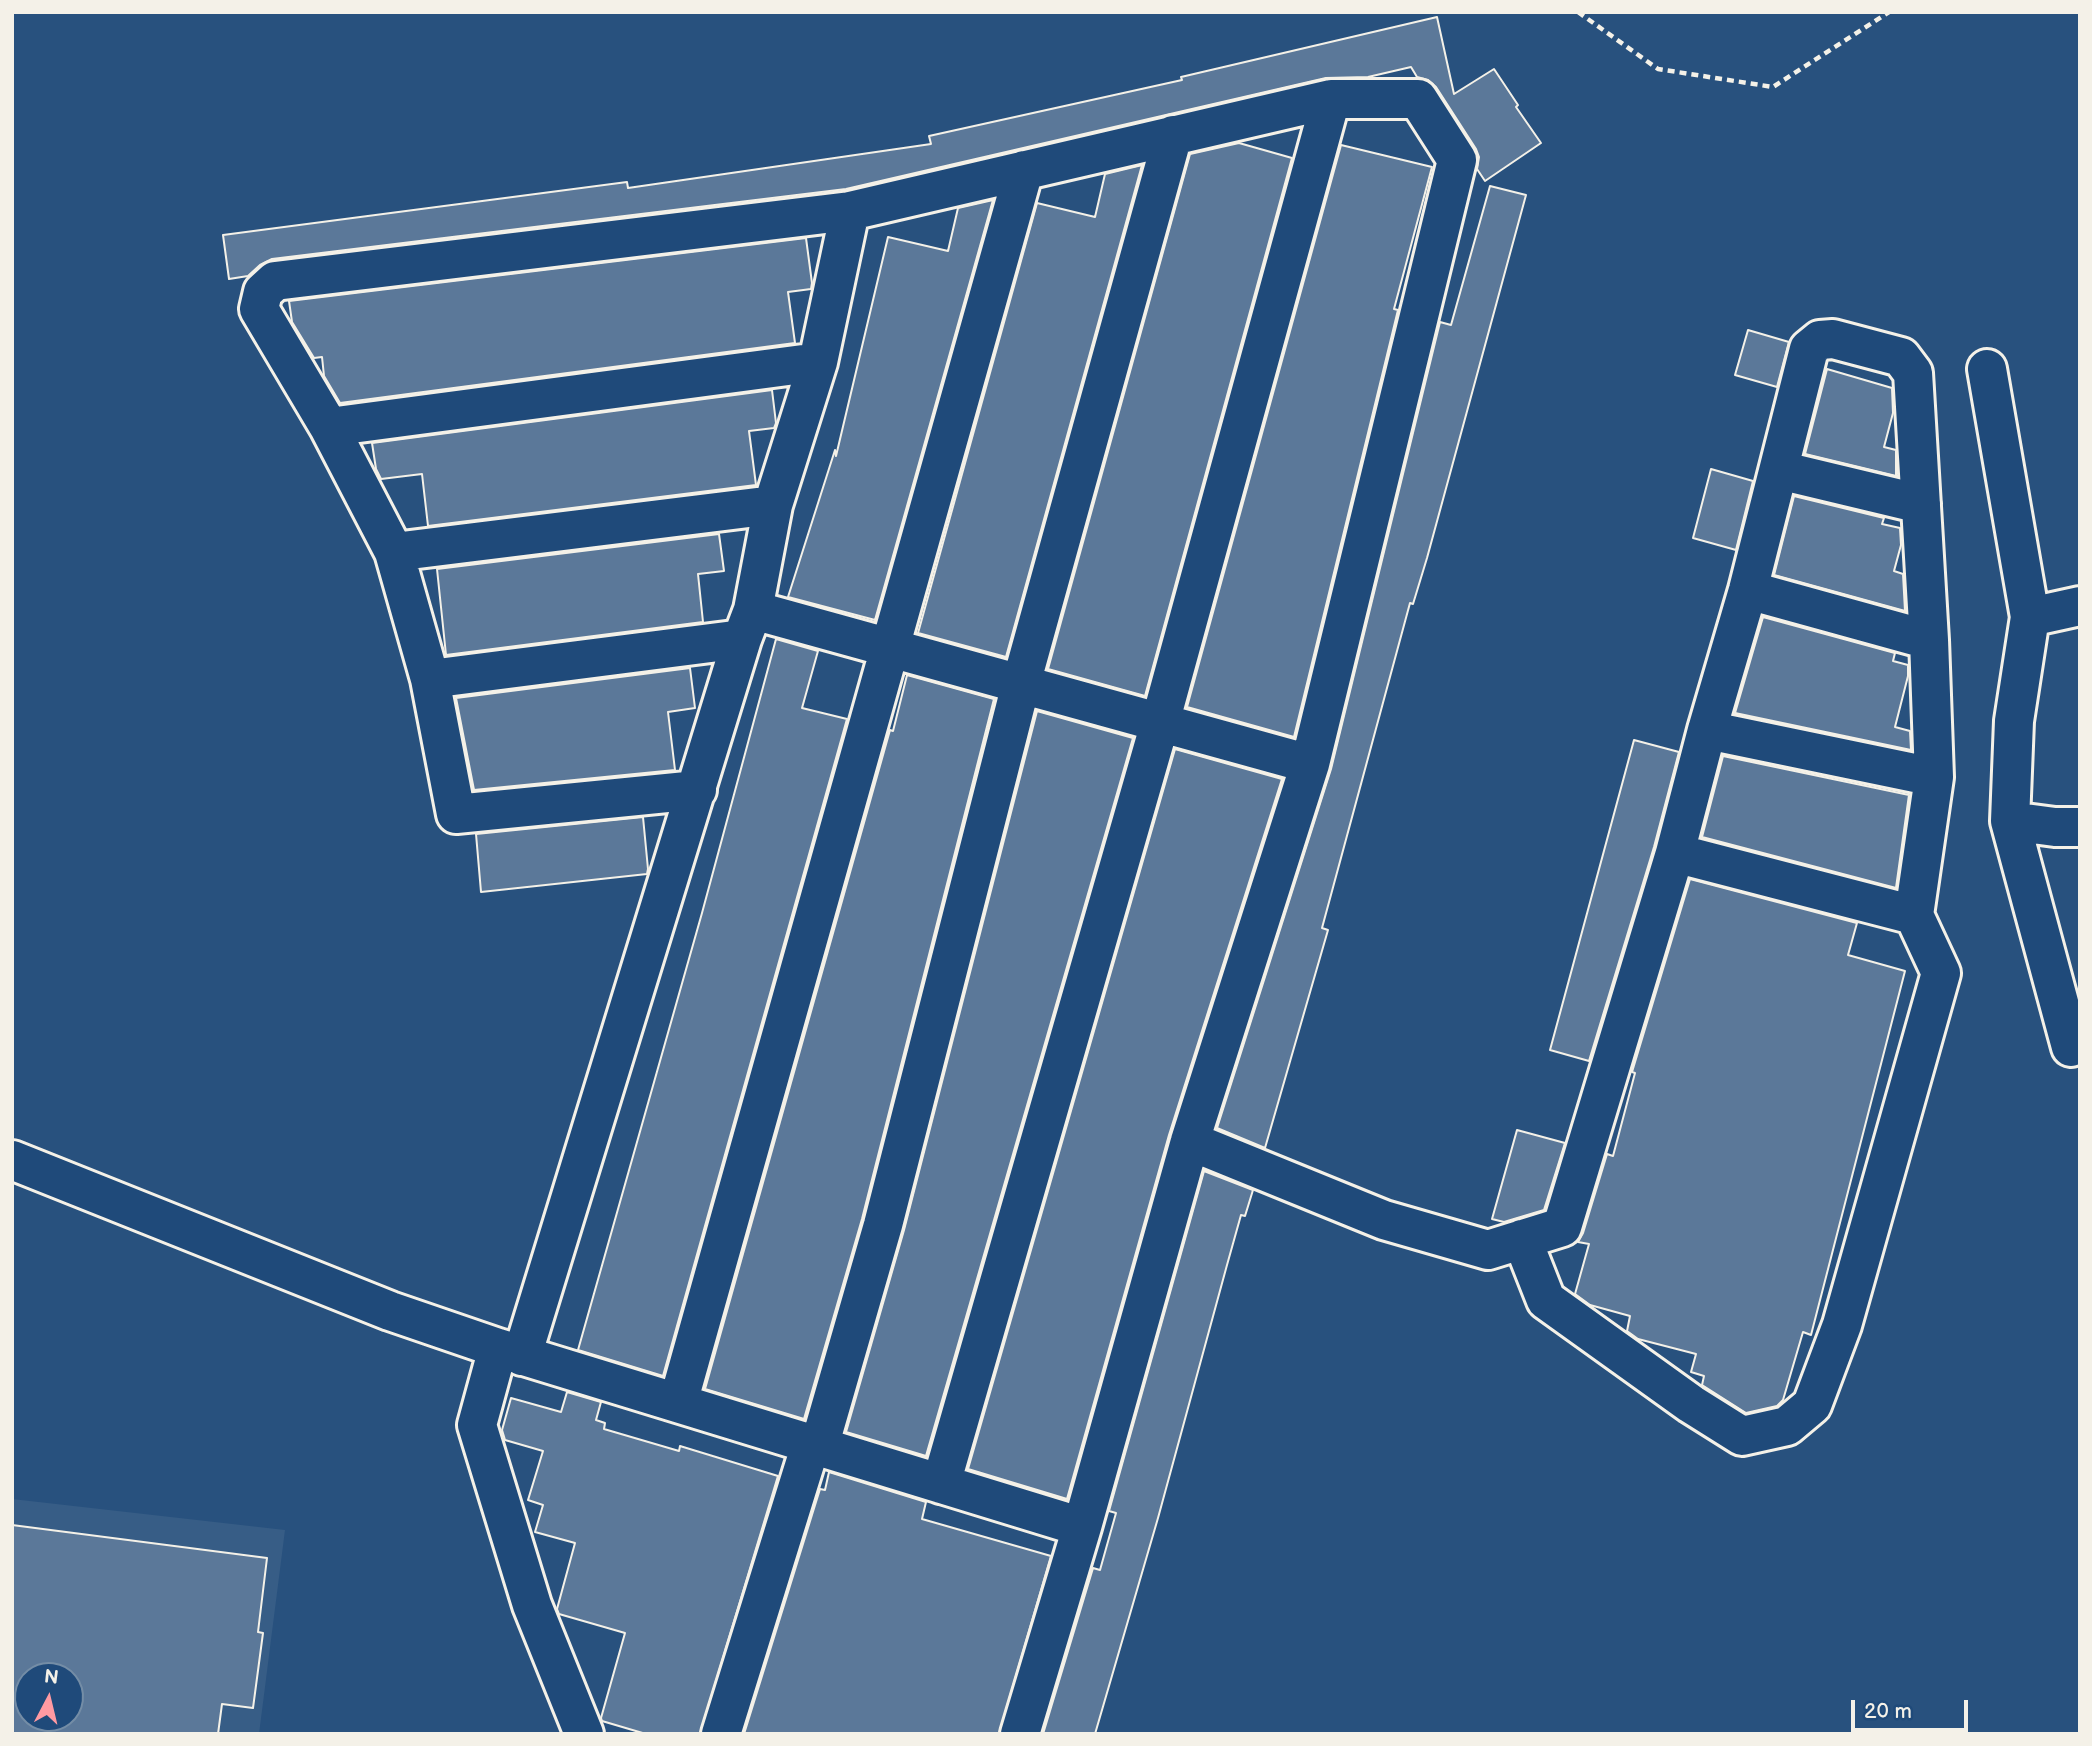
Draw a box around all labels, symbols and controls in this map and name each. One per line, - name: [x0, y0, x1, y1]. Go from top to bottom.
- north arrow: [14, 1662, 84, 1732]
- text: N: [43, 1665, 60, 1690]
- scale bar: [1854, 1686, 1971, 1730]
- text: 20 m: [1864, 1699, 1912, 1724]

